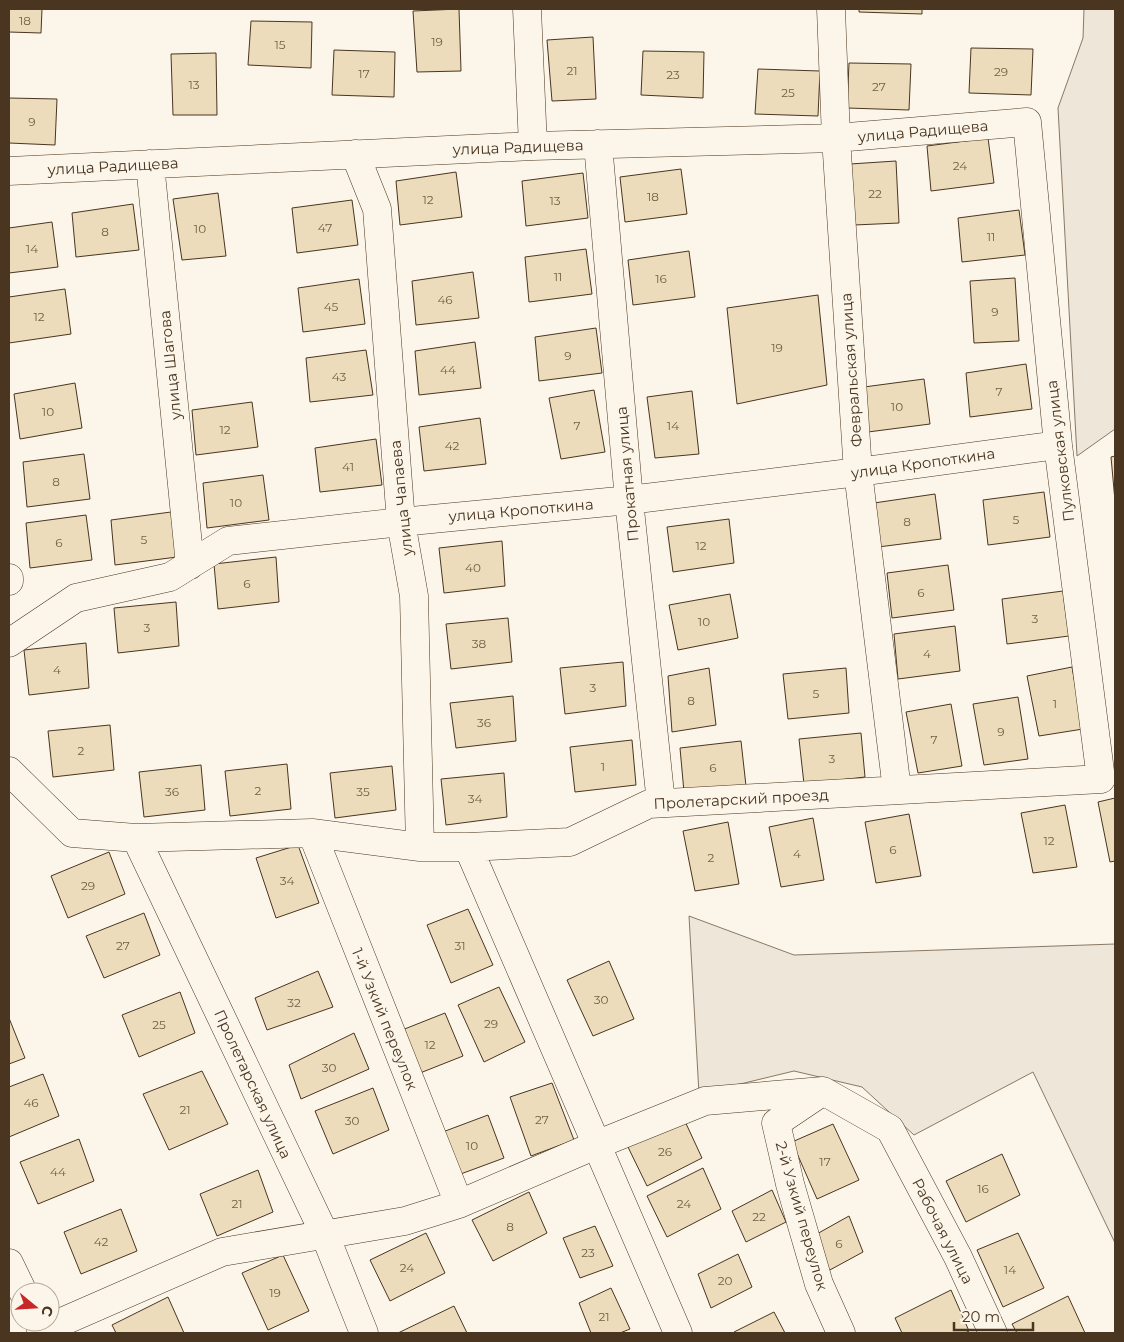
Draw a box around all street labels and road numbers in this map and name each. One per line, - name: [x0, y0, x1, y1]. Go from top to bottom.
- street label: улица Радищева: [856, 116, 989, 146]
- street label: улица Радищева: [451, 135, 584, 159]
- street label: улица Радищева: [46, 153, 179, 179]
- street label: Февральская улица: [836, 292, 866, 448]
- street label: улица Шагова: [155, 309, 185, 422]
- street label: Пулковская улица: [1042, 379, 1078, 523]
- street label: Прокатная улица: [612, 406, 642, 542]
- street label: улица Чапаева: [385, 439, 417, 558]
- street label: улица Кропоткина: [849, 443, 996, 483]
- street label: улица Кропоткина: [447, 494, 594, 526]
- street label: Пролетарский проезд: [653, 785, 829, 813]
- street label: 1-й Узкий переулок: [348, 945, 422, 1093]
- street label: Пролетарская улица: [210, 1006, 296, 1162]
- street label: 2-й Узкий переулок: [772, 1139, 832, 1293]
- street label: Рабочая улица: [908, 1175, 978, 1287]

